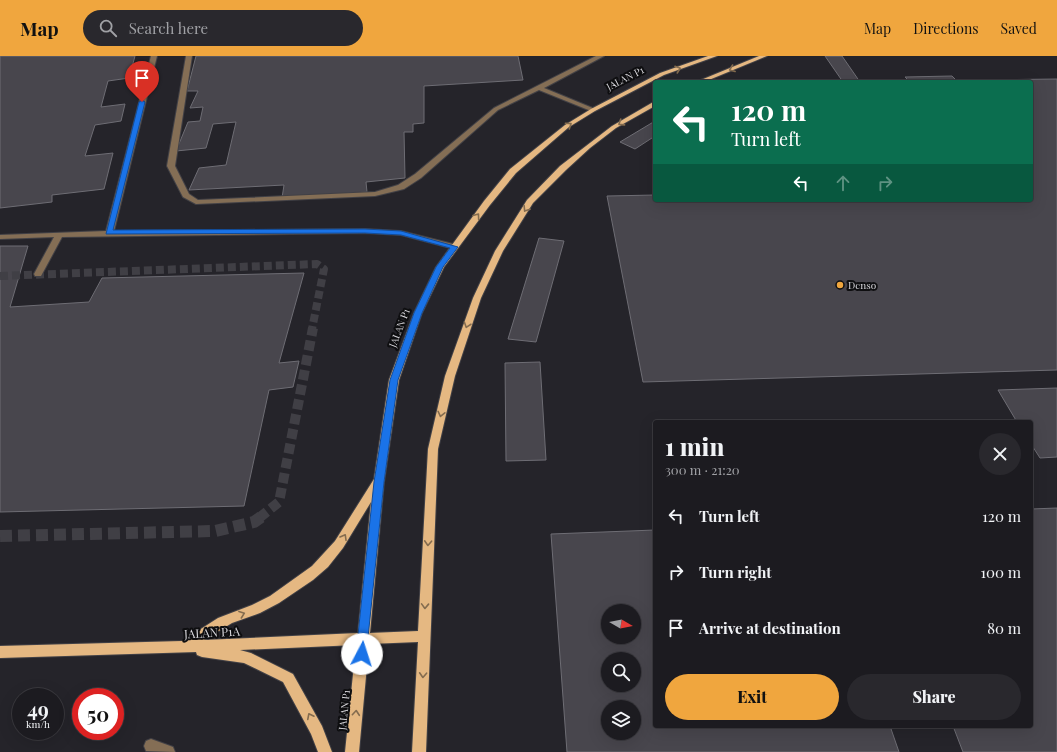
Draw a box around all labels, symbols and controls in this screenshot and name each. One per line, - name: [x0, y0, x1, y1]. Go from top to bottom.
- search box: [83, 10, 363, 46]
- text: Map: [20, 15, 59, 41]
- icon: search: [97, 17, 119, 39]
- text: Search here: [129, 18, 208, 38]
- text: Map: [864, 19, 891, 38]
- text: Directions: [913, 19, 979, 38]
- text: Saved: [1001, 19, 1037, 38]
- pin: [125, 61, 159, 102]
- street label: JALAN P1: [603, 62, 646, 94]
- one-way arrow: [728, 64, 735, 72]
- one-way arrow: [675, 65, 682, 73]
- icon: arrive: [131, 67, 153, 89]
- text: 120 m: [731, 91, 806, 128]
- icon: left: [665, 96, 717, 148]
- one-way arrow: [619, 118, 626, 125]
- one-way arrow: [565, 122, 572, 130]
- text: Turn left: [731, 127, 801, 151]
- icon: left: [790, 172, 812, 194]
- icon: ahead: [832, 172, 854, 194]
- icon: right: [874, 172, 896, 194]
- one-way arrow: [523, 205, 530, 212]
- one-way arrow: [472, 213, 480, 220]
- place label: Denso: [848, 278, 877, 292]
- marker: Denso: [835, 280, 845, 290]
- street label: JALAN P1: [385, 306, 413, 350]
- one-way arrow: [464, 321, 472, 328]
- one-way arrow: [437, 410, 446, 417]
- text: 1 min: [665, 430, 724, 462]
- button: close: [979, 433, 1021, 475]
- text: 300 m · 21:20: [665, 461, 740, 478]
- icon: left: [665, 505, 687, 527]
- text: Turn left: [699, 506, 760, 526]
- text: 120 m: [982, 506, 1021, 526]
- one-way arrow: [339, 534, 346, 541]
- one-way arrow: [424, 540, 432, 546]
- icon: right: [665, 561, 687, 583]
- text: Turn right: [699, 562, 772, 582]
- text: 100 m: [980, 562, 1021, 582]
- one-way arrow: [421, 603, 430, 609]
- north arrow: [601, 604, 641, 644]
- map controls: [601, 604, 641, 740]
- one-way arrow: [238, 610, 245, 619]
- icon: arrive: [665, 617, 687, 639]
- text: Arrive at destination: [699, 618, 841, 638]
- text: 80 m: [987, 618, 1021, 638]
- street label: JALAN P1A: [183, 623, 241, 642]
- position arrow: [341, 633, 383, 675]
- button: search: [601, 652, 641, 692]
- one-way arrow: [418, 672, 427, 678]
- button: Exit: [665, 674, 839, 720]
- button: Share: [847, 674, 1021, 720]
- speed limit sign: 50: [72, 688, 124, 740]
- street label: JALAN P1: [335, 689, 353, 732]
- text: 49: [27, 695, 49, 722]
- button: layers: [601, 700, 641, 740]
- one-way arrow: [352, 710, 361, 716]
- one-way arrow: [307, 713, 315, 720]
- text: km/h: [26, 717, 50, 731]

